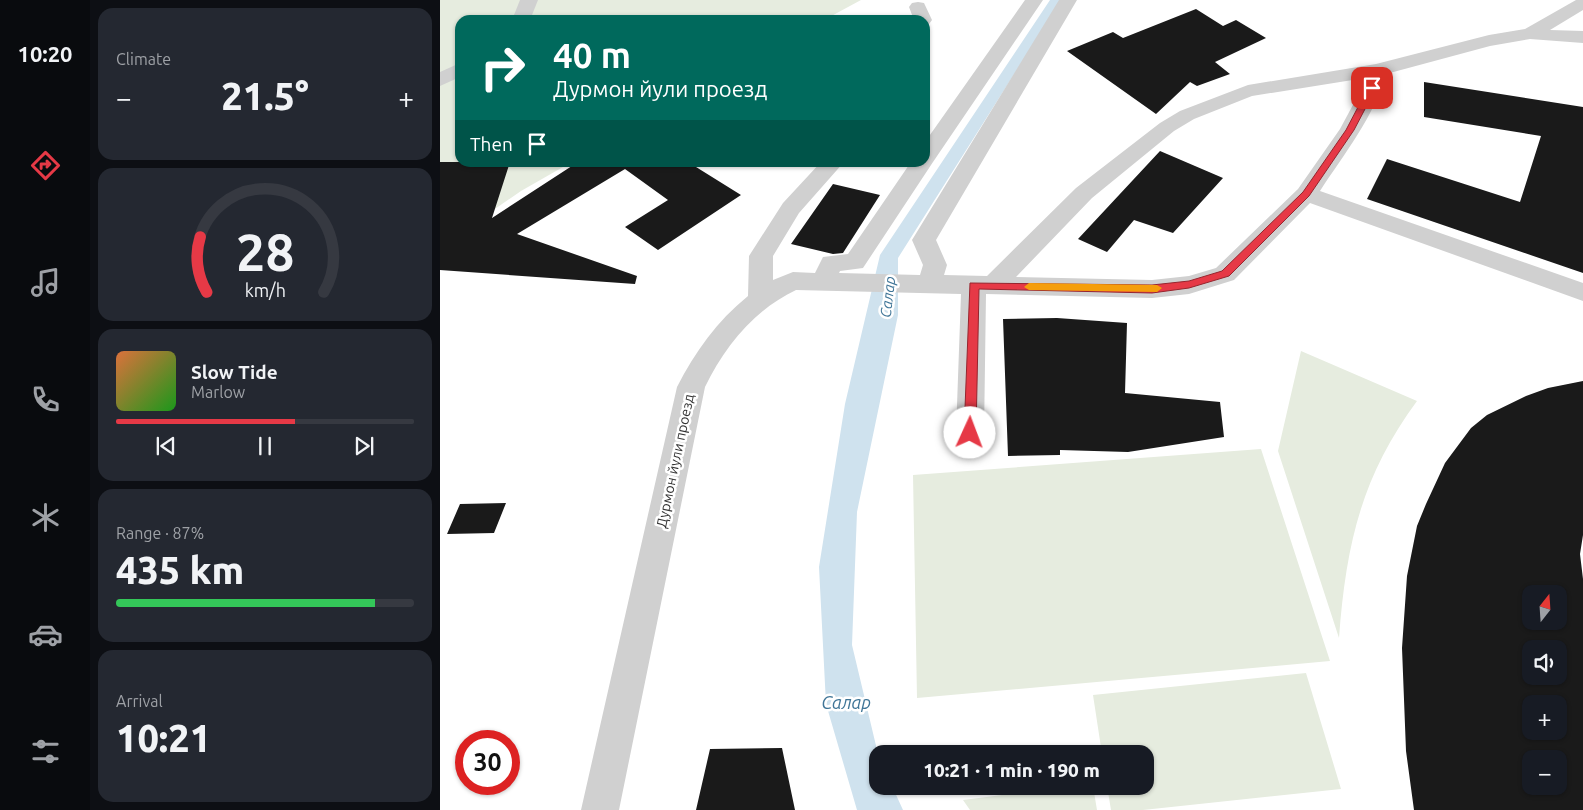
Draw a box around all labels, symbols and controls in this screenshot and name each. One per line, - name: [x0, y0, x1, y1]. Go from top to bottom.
- icon: right: [470, 35, 535, 100]
- text: 40 m: [553, 35, 631, 75]
- text: 10:20: [17, 41, 73, 66]
- text: Climate: [116, 50, 171, 68]
- pin: [1351, 67, 1393, 109]
- icon: arrive: [1358, 74, 1386, 102]
- text: 21.5°: [221, 75, 309, 117]
- text: Дурмон йули проезд: [553, 76, 767, 101]
- text: −: [116, 82, 132, 113]
- text: +: [398, 82, 414, 113]
- icon: arrive: [523, 130, 551, 158]
- text: Then: [470, 133, 513, 155]
- icon: directions: [28, 148, 63, 183]
- text: 28: [236, 223, 294, 281]
- icon: music: [28, 265, 63, 300]
- water label: Салар: [877, 275, 898, 318]
- text: km/h: [244, 280, 286, 300]
- text: Slow Tide: [191, 361, 278, 383]
- icon: phone: [28, 382, 63, 417]
- text: Marlow: [191, 383, 245, 401]
- street label: Дурмон йули проезд: [653, 393, 697, 529]
- position arrow: [943, 406, 995, 458]
- icon: previous: [152, 432, 180, 460]
- icon: pause: [251, 432, 279, 460]
- icon: next: [350, 432, 378, 460]
- icon: climate: [28, 500, 63, 535]
- text: Range · 87%: [116, 524, 204, 542]
- text: 435 km: [116, 549, 244, 591]
- north arrow: [1522, 585, 1568, 630]
- map controls: [1522, 585, 1567, 795]
- icon: car: [28, 617, 63, 652]
- button: sound: [1522, 640, 1567, 685]
- text: Arrival: [116, 692, 163, 710]
- water label: Салар: [821, 692, 871, 712]
- button: +: [1522, 695, 1567, 740]
- text: 10:21: [116, 717, 211, 759]
- speed limit sign: 30: [455, 730, 520, 795]
- icon: filters: [28, 734, 63, 769]
- button: −: [1522, 750, 1567, 795]
- text: 10:21 · 1 min · 190 m: [923, 759, 1100, 781]

